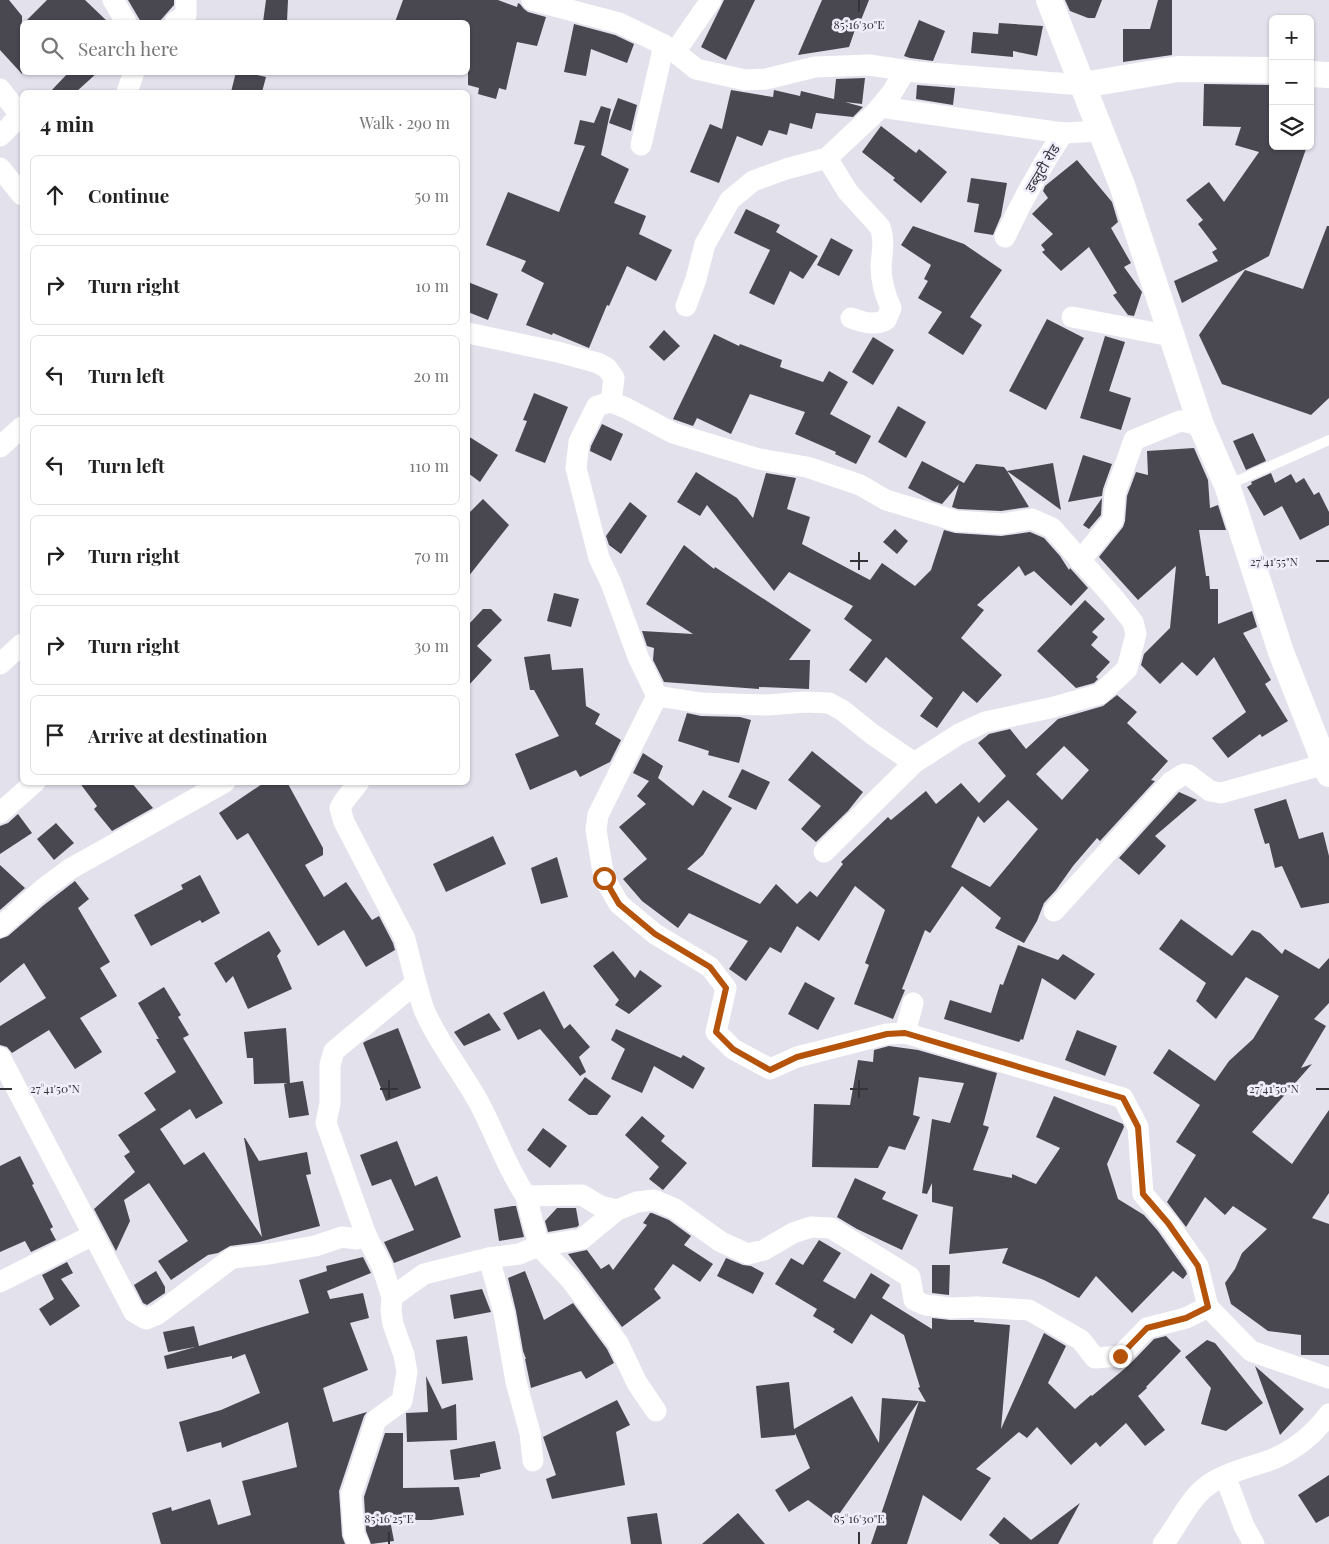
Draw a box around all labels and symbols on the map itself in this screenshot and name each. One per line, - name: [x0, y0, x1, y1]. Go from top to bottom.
- text: 85°16'30"E: [833, 16, 885, 32]
- street label: डब्लुटी रोड: [1020, 140, 1065, 197]
- text: 27°41'55"N: [1250, 553, 1299, 569]
- route start: [593, 867, 616, 890]
- text: 27°41'50"N: [30, 1080, 81, 1096]
- text: 27°41'50"N: [1249, 1080, 1300, 1096]
- route end: [1109, 1345, 1132, 1368]
- text: 85°16'25"E: [364, 1510, 414, 1526]
- text: 85°16'30"E: [833, 1510, 885, 1526]

